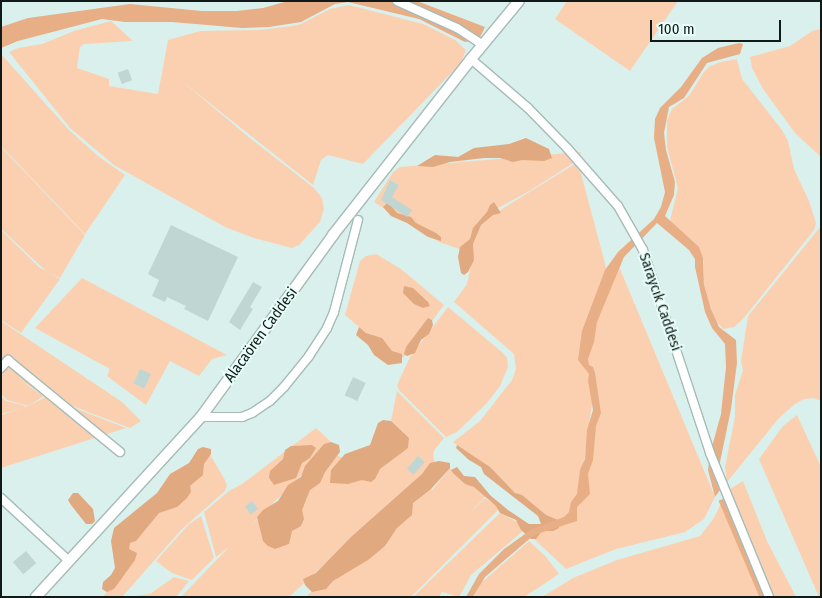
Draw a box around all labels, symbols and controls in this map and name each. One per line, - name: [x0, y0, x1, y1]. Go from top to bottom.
- scale bar: [652, 10, 783, 42]
- text: 100 m: [658, 20, 695, 38]
- street label: Saraycık Caddesi: [635, 251, 685, 353]
- street label: Alacaören Caddesi: [221, 284, 301, 386]

